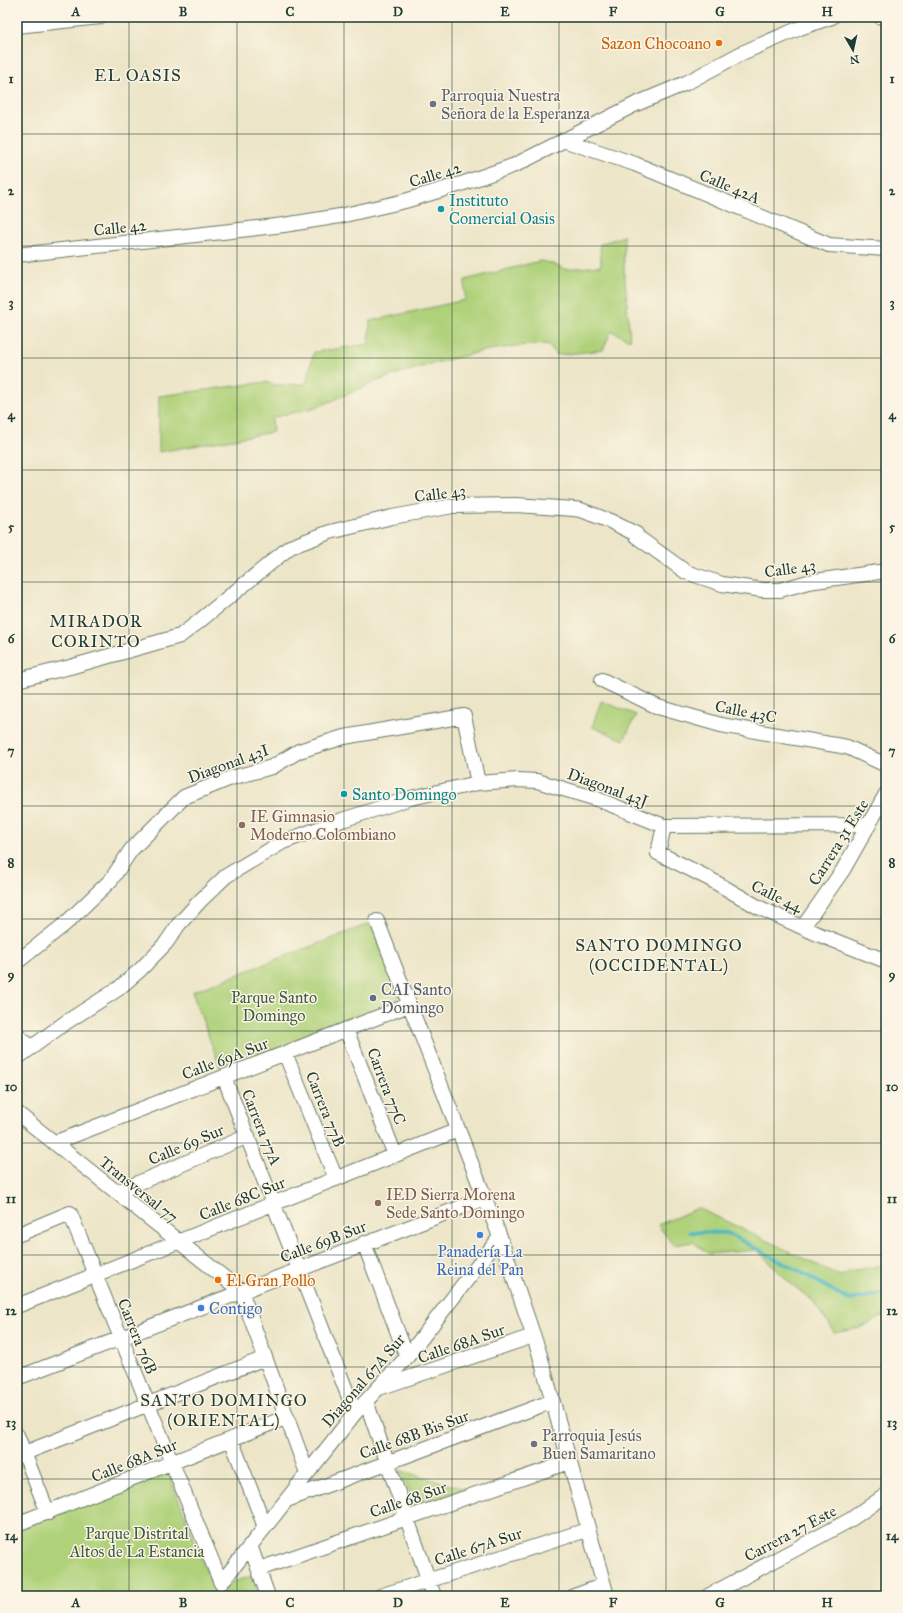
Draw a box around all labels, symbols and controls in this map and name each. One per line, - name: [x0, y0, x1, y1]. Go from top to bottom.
- text: A: [71, 4, 81, 20]
- text: B: [179, 4, 188, 20]
- text: C: [286, 4, 295, 20]
- text: D: [393, 4, 403, 20]
- text: E: [500, 4, 510, 20]
- text: F: [609, 4, 618, 20]
- text: G: [715, 4, 725, 20]
- text: H: [821, 4, 833, 20]
- north arrow: [833, 30, 873, 70]
- place label: Sazon Chocoano: [601, 34, 711, 53]
- marker: Sazon Chocoano: [714, 38, 724, 48]
- text: N: [848, 52, 860, 67]
- district label: EL OASIS: [94, 65, 182, 86]
- text: 1: [8, 71, 14, 87]
- text: 1: [889, 71, 895, 87]
- place label: Parroquia Nuestra Señora de la Esperanza: [441, 86, 590, 123]
- marker: Parroquia Nuestra Señora de la Esperanza: [428, 99, 438, 109]
- street label: Calle 42: [407, 158, 463, 191]
- street label: Calle 42A: [697, 165, 763, 208]
- text: 2: [8, 183, 15, 199]
- text: 2: [889, 183, 896, 199]
- place label: Instituto Comercial Oasis: [449, 191, 555, 228]
- marker: Instituto Comercial Oasis: [436, 204, 446, 214]
- street label: Calle 42: [93, 215, 148, 240]
- text: 3: [8, 295, 14, 311]
- text: 3: [889, 295, 895, 311]
- text: 4: [7, 407, 15, 423]
- text: 4: [888, 407, 896, 423]
- street label: Calle 43: [413, 481, 467, 506]
- text: 5: [8, 519, 15, 535]
- text: 5: [889, 519, 896, 535]
- street label: Calle 43: [763, 555, 817, 581]
- district label: MIRADOR CORINTO: [49, 611, 143, 652]
- text: 6: [8, 631, 16, 647]
- text: 6: [889, 631, 897, 647]
- street label: Calle 43C: [713, 696, 778, 727]
- street label: Diagonal 43I: [185, 740, 272, 788]
- text: 7: [8, 743, 15, 759]
- text: 7: [889, 743, 896, 759]
- street label: Diagonal 43J: [565, 764, 651, 812]
- place label: Santo Domingo: [352, 785, 457, 805]
- marker: Santo Domingo: [339, 789, 349, 799]
- street label: Carrera 31 Este: [804, 795, 873, 889]
- place label: IE Gimnasio Moderno Colombiano: [250, 807, 396, 844]
- marker: IE Gimnasio Moderno Colombiano: [237, 820, 247, 830]
- text: 8: [8, 855, 15, 871]
- text: 8: [889, 855, 896, 871]
- street label: Calle 44: [748, 876, 806, 917]
- district label: SANTO DOMINGO (OCCIDENTAL): [575, 935, 743, 976]
- text: 9: [8, 967, 15, 983]
- text: 9: [889, 967, 896, 983]
- place label: CAI Santo Domingo: [381, 980, 451, 1018]
- park label: Parque Santo Domingo: [231, 988, 317, 1026]
- marker: CAI Santo Domingo: [368, 993, 378, 1003]
- street label: Calle 69A Sur: [179, 1033, 271, 1084]
- street label: Carrera 77C: [363, 1045, 410, 1127]
- street label: Carrera 77B: [302, 1069, 349, 1150]
- text: 10: [5, 1079, 18, 1095]
- text: 10: [886, 1079, 899, 1095]
- street label: Carrera 77A: [238, 1086, 285, 1168]
- street label: Calle 69 Sur: [146, 1120, 227, 1169]
- street label: Transversal 77: [96, 1152, 182, 1227]
- street label: Calle 68C Sur: [196, 1173, 288, 1224]
- place label: IED Sierra Morena Sede Santo Domingo: [386, 1185, 525, 1223]
- text: 11: [6, 1191, 16, 1207]
- text: 11: [887, 1191, 897, 1207]
- marker: IED Sierra Morena Sede Santo Domingo: [373, 1198, 383, 1208]
- street label: Calle 69B Sur: [277, 1216, 369, 1267]
- marker: Panadería La Reina del Pan: [475, 1230, 485, 1240]
- place label: Panadería La Reina del Pan: [436, 1242, 524, 1279]
- place label: El Gran Pollo: [226, 1271, 315, 1290]
- marker: El Gran Pollo: [213, 1275, 223, 1285]
- street label: Carrera 76B: [114, 1296, 161, 1377]
- place label: Contigo: [209, 1299, 262, 1319]
- text: 12: [5, 1303, 17, 1319]
- marker: Contigo: [196, 1303, 206, 1313]
- text: 12: [886, 1303, 898, 1319]
- street label: Calle 68A Sur: [415, 1320, 507, 1367]
- street label: Diagonal 67A Sur: [318, 1330, 410, 1431]
- district label: SANTO DOMINGO (ORIENTAL): [140, 1390, 308, 1431]
- street label: Calle 68B Bis Sur: [357, 1406, 471, 1463]
- text: 13: [6, 1415, 16, 1431]
- text: 13: [887, 1415, 897, 1431]
- place label: Parroquia Jesús Buen Samaritano: [542, 1426, 656, 1463]
- street label: Calle 68A Sur: [88, 1435, 180, 1486]
- marker: Parroquia Jesús Buen Samaritano: [529, 1439, 539, 1449]
- street label: Calle 68 Sur: [367, 1477, 449, 1522]
- street label: Carrera 27 Este: [741, 1501, 840, 1566]
- street label: Calle 67A Sur: [432, 1523, 524, 1570]
- park label: Parque Distrital Altos de La Estancia: [69, 1524, 205, 1561]
- text: 14: [5, 1528, 18, 1544]
- text: 14: [886, 1528, 899, 1544]
- text: A: [71, 1595, 81, 1611]
- text: B: [179, 1595, 188, 1611]
- text: C: [286, 1595, 295, 1611]
- text: D: [393, 1595, 403, 1611]
- text: E: [500, 1595, 510, 1611]
- text: F: [609, 1595, 618, 1611]
- text: G: [715, 1595, 725, 1611]
- text: H: [821, 1595, 833, 1611]

